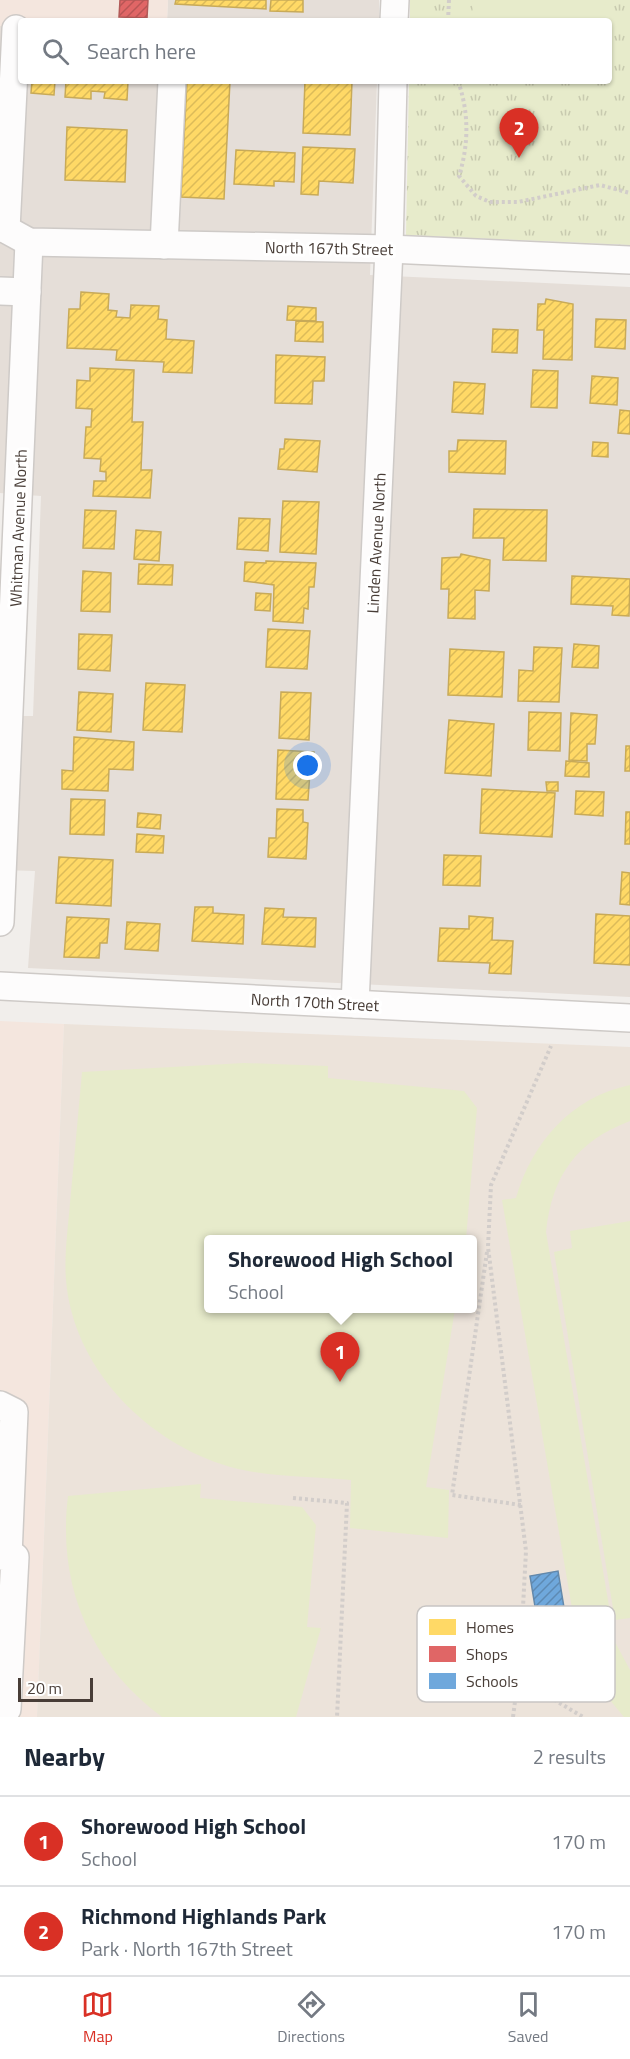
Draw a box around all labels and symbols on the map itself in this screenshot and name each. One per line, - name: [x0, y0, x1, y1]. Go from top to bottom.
- pin: 2: [500, 108, 538, 158]
- street label: North 167th Street: [265, 235, 394, 261]
- street label: Whitman Avenue North: [3, 449, 33, 607]
- street label: Linden Avenue North: [360, 472, 392, 614]
- your location: [293, 751, 322, 780]
- street label: North 170th Street: [250, 987, 380, 1017]
- pin: 1: [320, 1332, 360, 1382]
- legend: [417, 1606, 615, 1702]
- text: Homes: [466, 1615, 514, 1639]
- text: Shops: [466, 1642, 508, 1666]
- text: Schools: [466, 1669, 518, 1693]
- scale bar: [18, 1675, 93, 1702]

